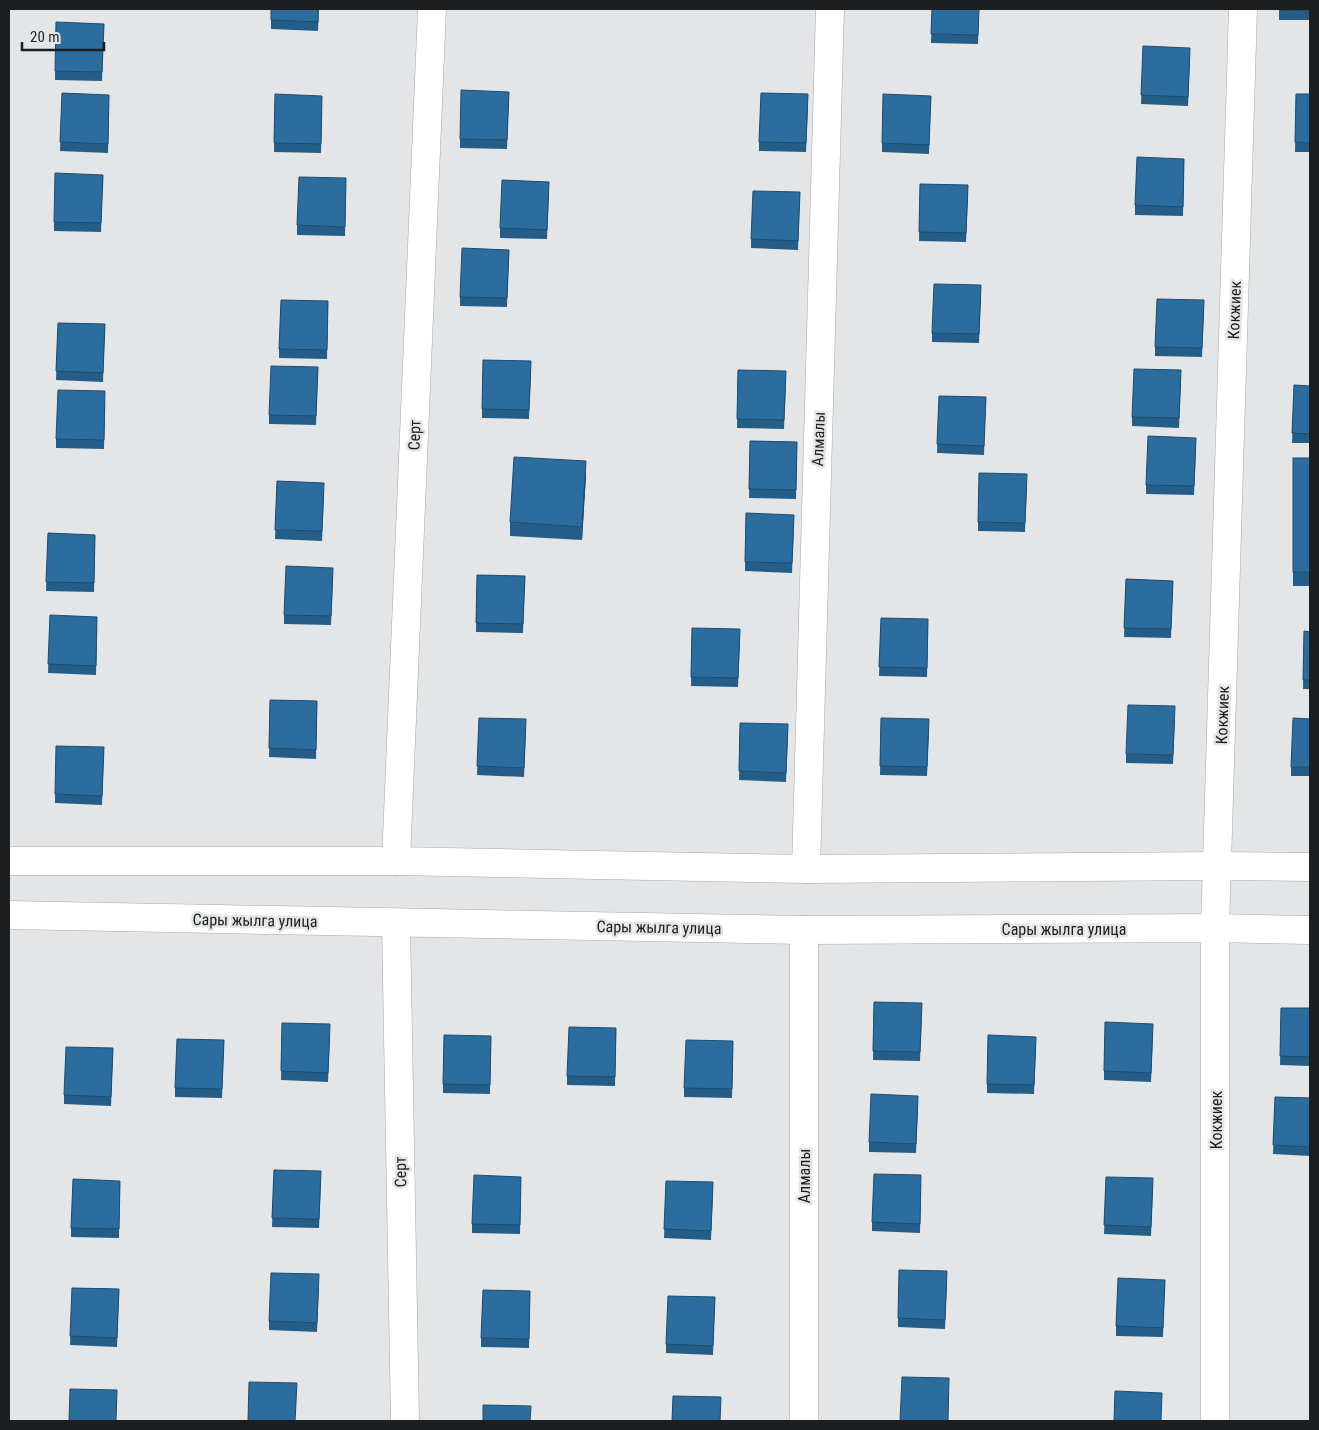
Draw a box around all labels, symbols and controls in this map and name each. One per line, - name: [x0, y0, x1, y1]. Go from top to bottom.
- scale bar: [22, 20, 105, 52]
- text: 20 m: [30, 28, 60, 46]
- street label: Кокжиек: [1224, 280, 1245, 340]
- street label: Алмалы: [808, 411, 829, 467]
- street label: Серт: [404, 419, 425, 451]
- street label: Кокжиек: [1212, 685, 1233, 745]
- street label: Сары жылга улица: [192, 910, 318, 931]
- street label: Сары жылга улица: [596, 917, 722, 938]
- street label: Сары жылга улица: [1002, 920, 1126, 939]
- street label: Кокжиек: [1207, 1090, 1226, 1149]
- street label: Алмалы: [795, 1149, 814, 1203]
- street label: Серт: [391, 1156, 410, 1187]

